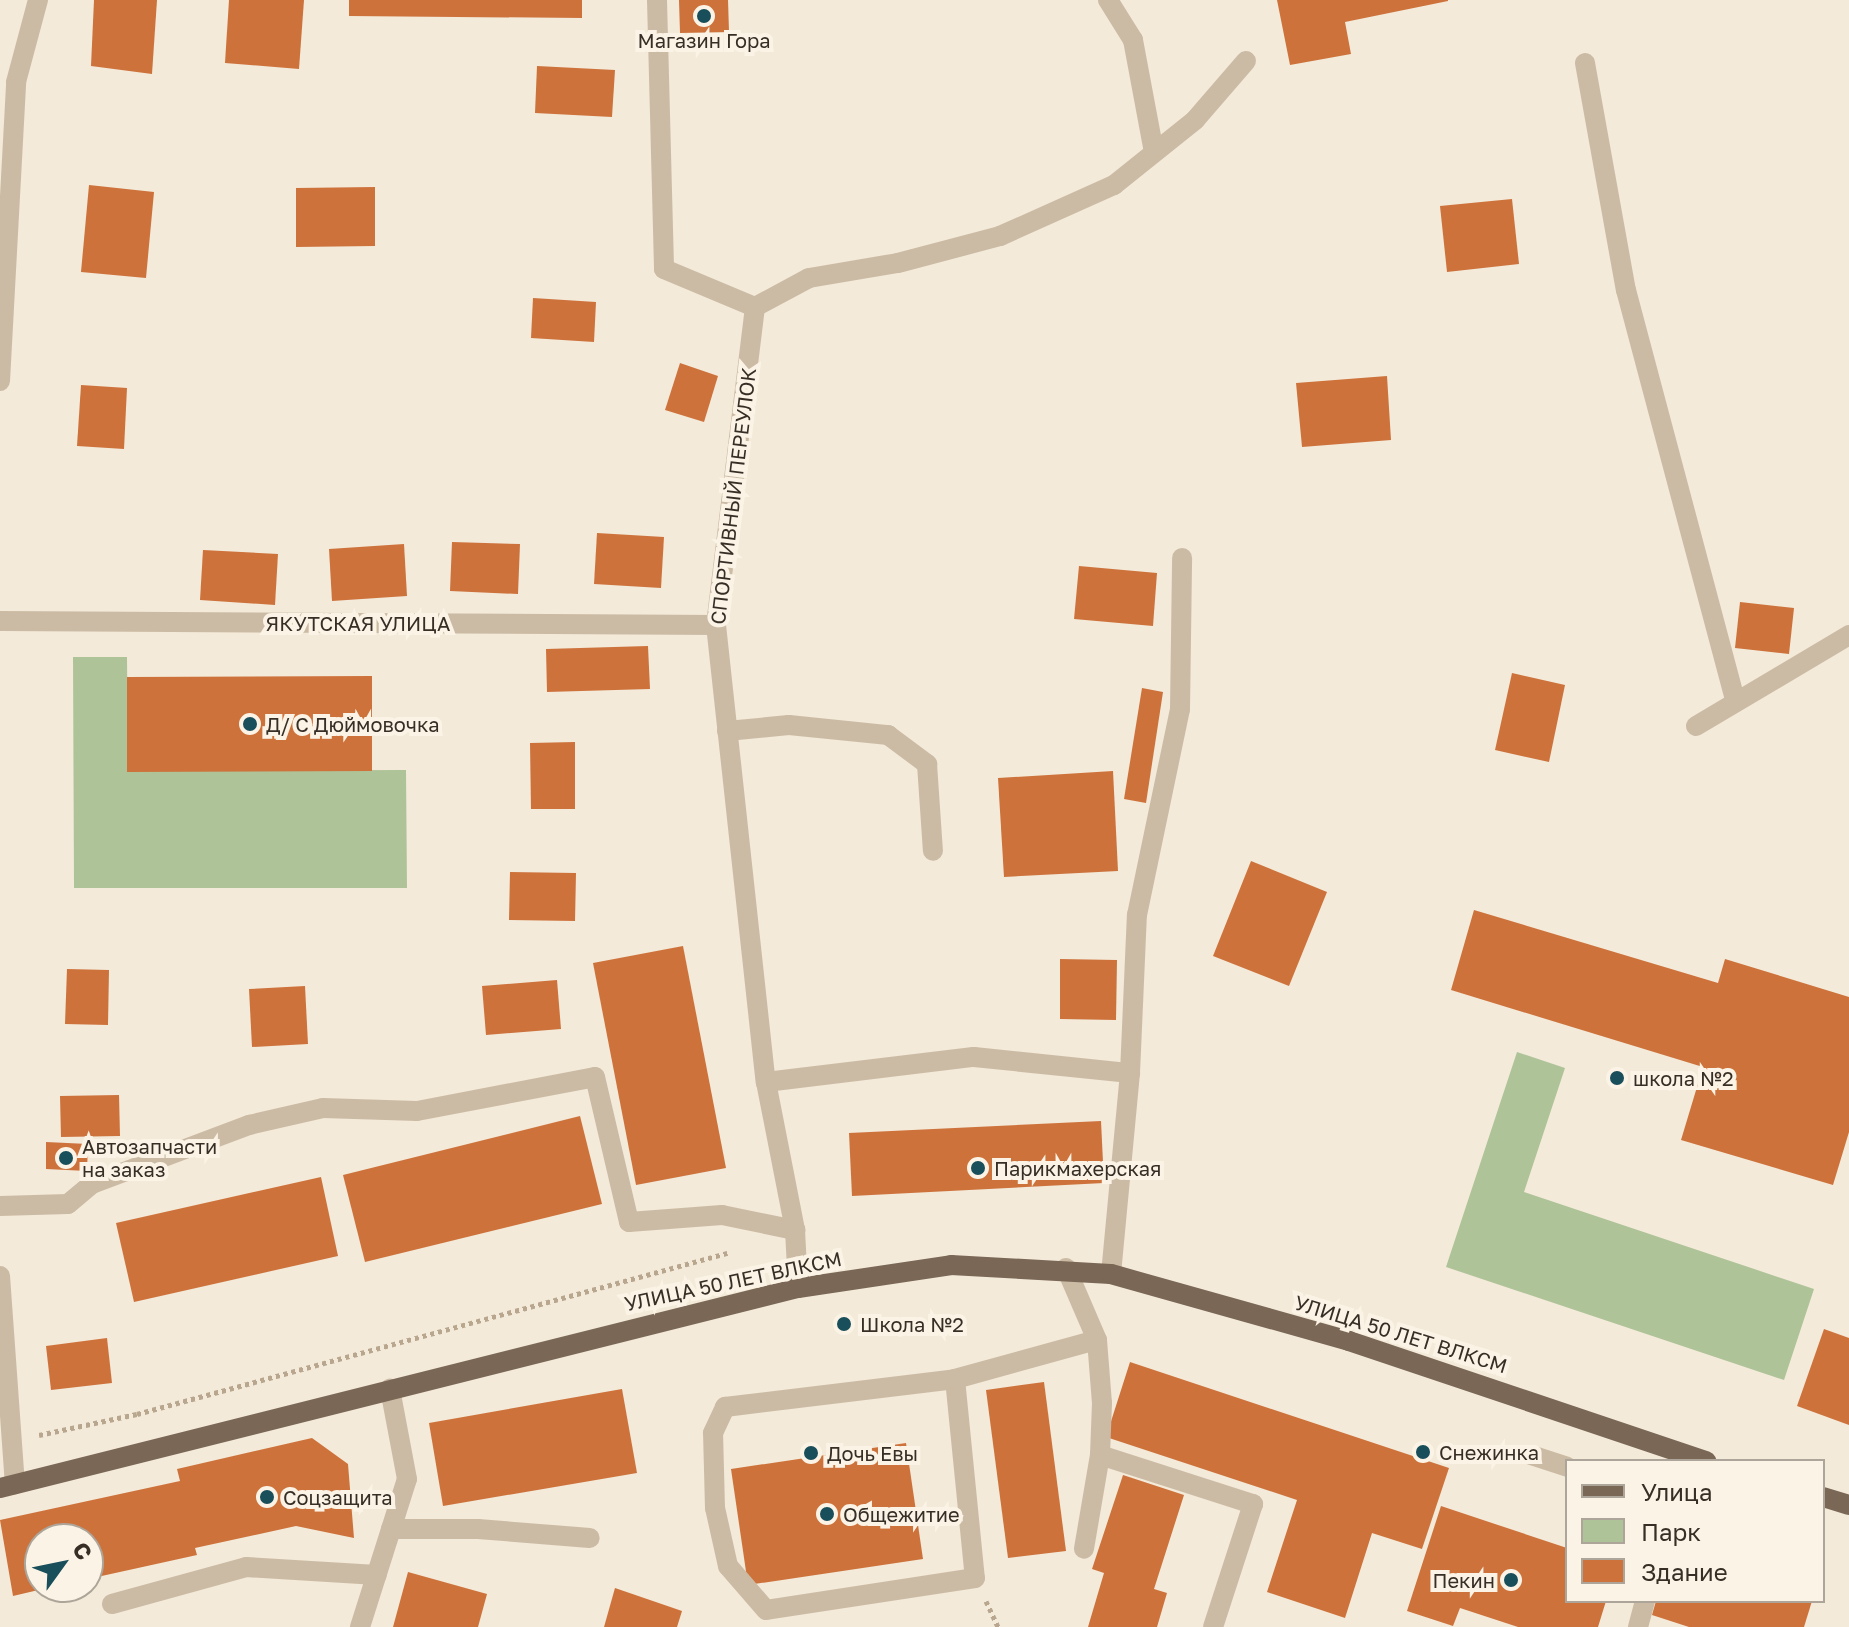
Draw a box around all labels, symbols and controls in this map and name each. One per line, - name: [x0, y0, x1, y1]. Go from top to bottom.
- marker: Магазин Гора: [695, 7, 713, 25]
- place label: Магазин Гора: [637, 28, 771, 52]
- street label: СПОРТИВНЫЙ ПЕРЕУЛОК: [705, 366, 761, 626]
- street label: ЯКУТСКАЯ УЛИЦА: [266, 611, 450, 635]
- place label: Д/ С Дюймовочка: [266, 712, 439, 736]
- marker: Д/ С Дюймовочка: [241, 715, 259, 733]
- place label: школа №2: [1633, 1066, 1734, 1090]
- marker: школа №2: [1608, 1069, 1626, 1087]
- place label: Автозапчасти на заказ: [82, 1134, 217, 1181]
- marker: Автозапчасти на заказ: [57, 1149, 75, 1167]
- place label: Парикмахерская: [994, 1156, 1161, 1180]
- marker: Парикмахерская: [969, 1159, 987, 1177]
- street label: УЛИЦА 50 ЛЕТ ВЛКСМ: [622, 1246, 844, 1316]
- street label: УЛИЦА 50 ЛЕТ ВЛКСМ: [1292, 1290, 1510, 1378]
- place label: Школа №2: [860, 1312, 964, 1336]
- marker: Школа №2: [835, 1315, 853, 1333]
- place label: Снежинка: [1439, 1440, 1539, 1464]
- place label: Дочь Евы: [827, 1441, 918, 1465]
- marker: Снежинка: [1414, 1443, 1432, 1461]
- marker: Дочь Евы: [802, 1444, 820, 1462]
- legend: [1565, 1459, 1825, 1603]
- text: Улица: [1641, 1477, 1713, 1506]
- place label: Соцзащита: [283, 1485, 392, 1509]
- marker: Соцзащита: [258, 1488, 276, 1506]
- place label: Общежитие: [843, 1502, 959, 1526]
- marker: Общежитие: [818, 1505, 836, 1523]
- text: Парк: [1641, 1517, 1701, 1546]
- north arrow: [24, 1523, 104, 1603]
- text: С: [67, 1537, 98, 1565]
- text: Здание: [1641, 1557, 1728, 1586]
- place label: Пекин: [1433, 1568, 1495, 1592]
- marker: Пекин: [1502, 1571, 1520, 1589]

